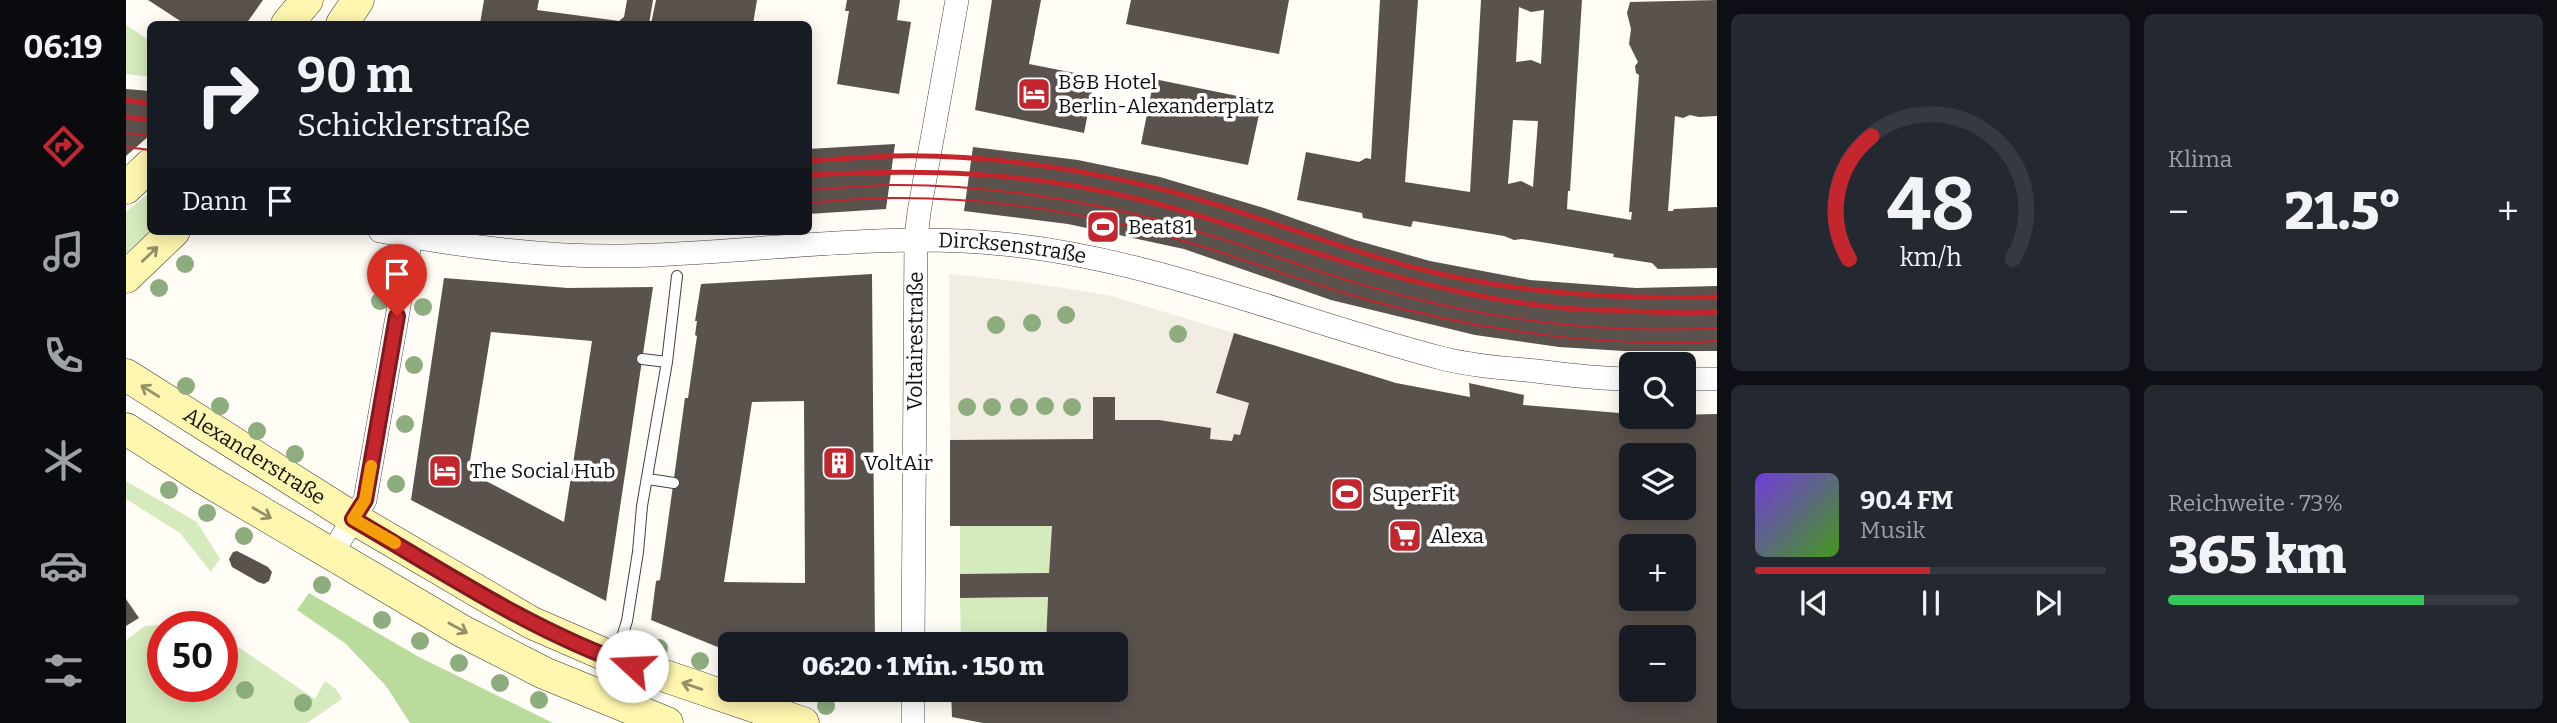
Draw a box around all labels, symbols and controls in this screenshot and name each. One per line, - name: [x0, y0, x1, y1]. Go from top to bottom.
- text: 06:19: [23, 28, 103, 66]
- text: 90 m: [297, 46, 413, 105]
- icon: right: [182, 49, 273, 140]
- place label: B&B Hotel Berlin-Alexanderplatz: [1058, 69, 1274, 119]
- hotel icon: B&B Hotel Berlin-Alexanderplatz: [1015, 75, 1053, 113]
- text: Schicklerstraße: [297, 106, 530, 144]
- icon: directions: [39, 122, 88, 171]
- text: Klima: [2168, 145, 2232, 173]
- text: 48: [1886, 161, 1975, 248]
- text: 21.5°: [2285, 180, 2402, 243]
- icon: arrive: [261, 182, 299, 220]
- text: Dann: [182, 186, 247, 217]
- text: −: [2168, 189, 2189, 235]
- text: +: [2497, 189, 2519, 235]
- sports icon: Beat81: [1084, 208, 1122, 246]
- place label: Beat81: [1128, 214, 1193, 240]
- icon: music: [39, 227, 88, 276]
- street label: Dircksenstraße: [938, 227, 1089, 269]
- text: km/h: [1900, 242, 1962, 272]
- pin: [367, 244, 427, 316]
- one-way arrow: [141, 246, 158, 263]
- icon: arrive: [378, 255, 416, 293]
- street label: Voltairestraße: [902, 271, 929, 411]
- icon: phone: [39, 331, 88, 380]
- map controls: [1619, 352, 1696, 702]
- button: search: [1619, 352, 1696, 429]
- one-way arrow: [141, 383, 161, 397]
- street label: Alexanderstraße: [179, 402, 331, 510]
- icon: climate: [39, 436, 88, 485]
- button: layers: [1619, 443, 1696, 520]
- building icon: VoltAir: [820, 444, 858, 482]
- place label: VoltAir: [864, 450, 933, 476]
- hotel icon: The Social Hub: [426, 452, 464, 490]
- place label: The Social Hub: [470, 458, 615, 484]
- sports icon: SuperFit: [1328, 475, 1366, 513]
- place label: SuperFit: [1372, 481, 1456, 507]
- text: 90.4 FM: [1860, 485, 1954, 516]
- text: Reichweite · 73%: [2168, 489, 2343, 517]
- one-way arrow: [251, 506, 271, 520]
- text: Musik: [1860, 516, 1926, 544]
- supermarket icon: Alexa: [1386, 517, 1424, 555]
- place label: Alexa: [1430, 523, 1484, 549]
- text: 365 km: [2168, 524, 2346, 587]
- button: +: [1619, 534, 1696, 611]
- icon: car: [39, 541, 88, 590]
- icon: previous: [1795, 584, 1833, 622]
- icon: pause: [1912, 584, 1950, 622]
- icon: next: [2029, 584, 2067, 622]
- speed limit sign: 50: [147, 611, 238, 702]
- one-way arrow: [447, 621, 467, 635]
- button: −: [1619, 625, 1696, 702]
- position arrow: [595, 629, 669, 703]
- icon: filters: [39, 646, 88, 695]
- text: 06:20 · 1 Min. · 150 m: [802, 651, 1044, 682]
- one-way arrow: [681, 679, 703, 692]

